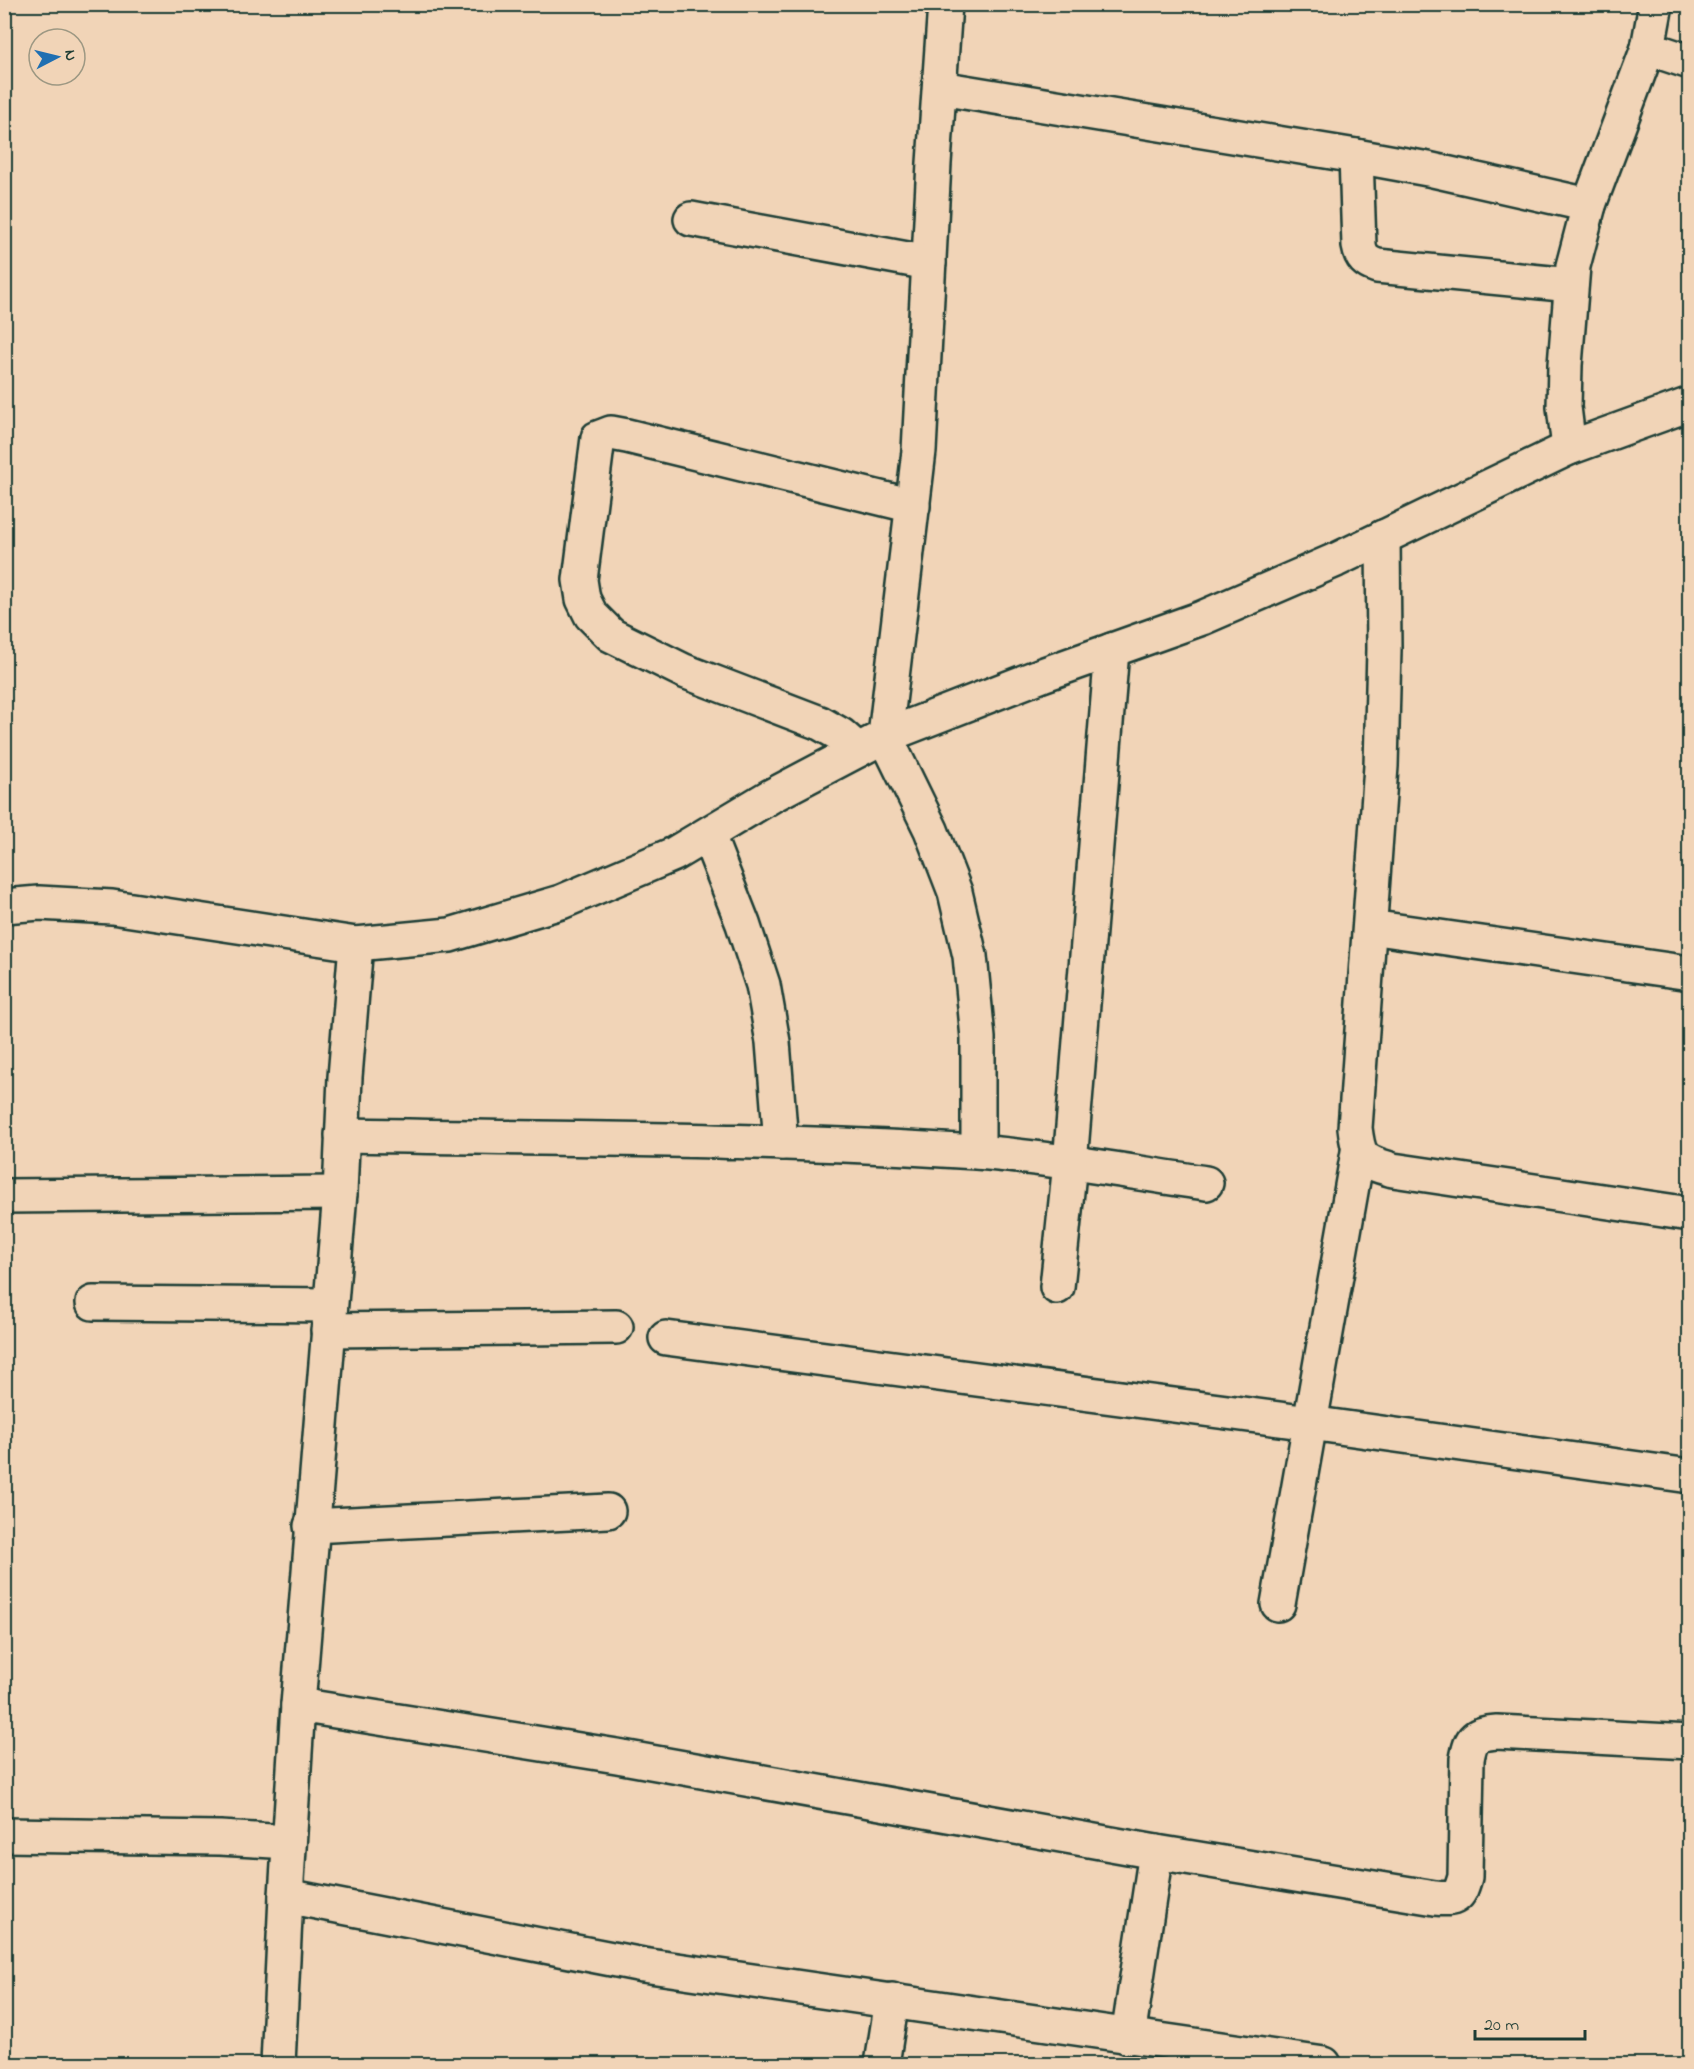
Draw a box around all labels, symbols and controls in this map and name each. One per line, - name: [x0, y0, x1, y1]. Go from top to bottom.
- north arrow: [27, 27, 87, 87]
- text: N: [57, 49, 82, 62]
- scale bar: [1475, 2003, 1584, 2041]
- text: 20 m: [1484, 2013, 1519, 2039]

